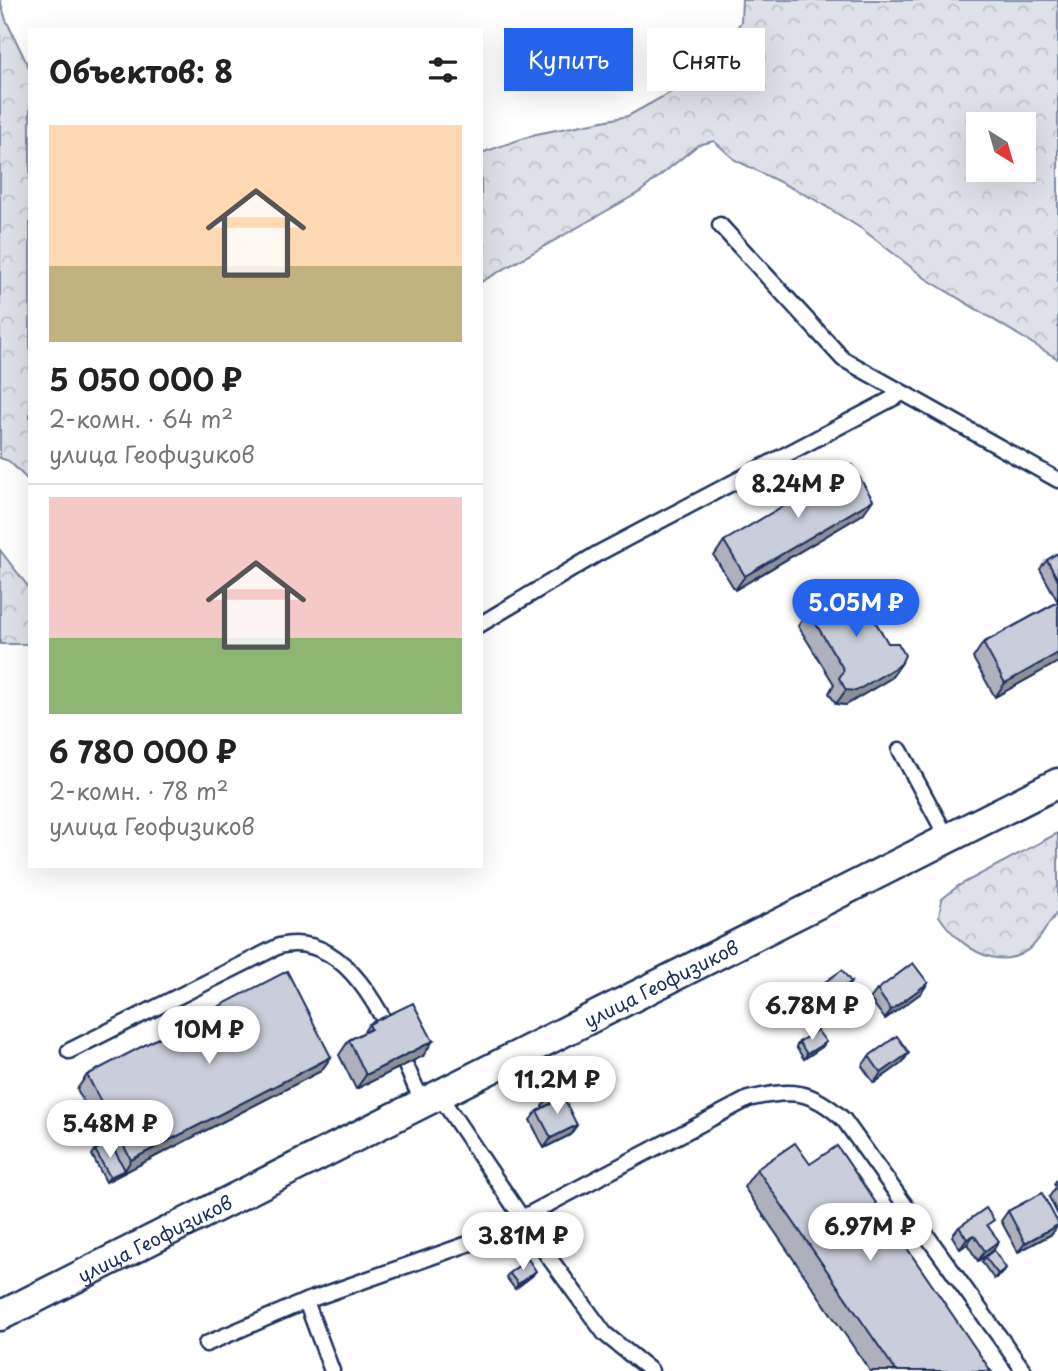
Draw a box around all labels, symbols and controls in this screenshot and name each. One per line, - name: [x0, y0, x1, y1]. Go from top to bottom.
- chip: Купить: [504, 28, 633, 91]
- chip: Снять: [647, 28, 765, 91]
- text: Объектов: 8: [49, 48, 233, 93]
- icon: filters: [424, 51, 462, 89]
- north arrow: [966, 112, 1036, 182]
- map controls: [966, 112, 1036, 182]
- icon: home: [193, 170, 319, 296]
- text: 5 050 000 ₽: [49, 356, 242, 401]
- text: 2-комн. · 64 m²: [49, 401, 233, 436]
- text: улица Геофизиков: [49, 436, 255, 471]
- pin: 8.24M ₽: [733, 461, 863, 520]
- text: 8.24M ₽: [751, 465, 845, 500]
- icon: home: [193, 542, 319, 668]
- pin: 5.05M ₽: [791, 580, 921, 639]
- text: 5.05M ₽: [808, 584, 904, 619]
- text: 6 780 000 ₽: [49, 728, 237, 773]
- text: 2-комн. · 78 m²: [49, 773, 229, 808]
- text: улица Геофизиков: [49, 808, 255, 843]
- street label: улица Геофизиков: [579, 932, 743, 1034]
- pin: 6.78M ₽: [747, 982, 877, 1042]
- text: 6.78M ₽: [765, 987, 859, 1022]
- pin: 10M ₽: [160, 1006, 258, 1066]
- text: 10M ₽: [174, 1011, 244, 1046]
- pin: 11.2M ₽: [492, 1056, 622, 1116]
- text: 11.2M ₽: [514, 1061, 600, 1096]
- pin: 5.48M ₽: [45, 1100, 175, 1160]
- text: 5.48M ₽: [63, 1105, 157, 1140]
- street label: улица Геофизиков: [72, 1187, 237, 1289]
- pin: 6.97M ₽: [805, 1204, 935, 1263]
- text: 6.97M ₽: [824, 1208, 916, 1243]
- pin: 3.81M ₽: [458, 1212, 588, 1272]
- text: 3.81M ₽: [478, 1217, 568, 1252]

